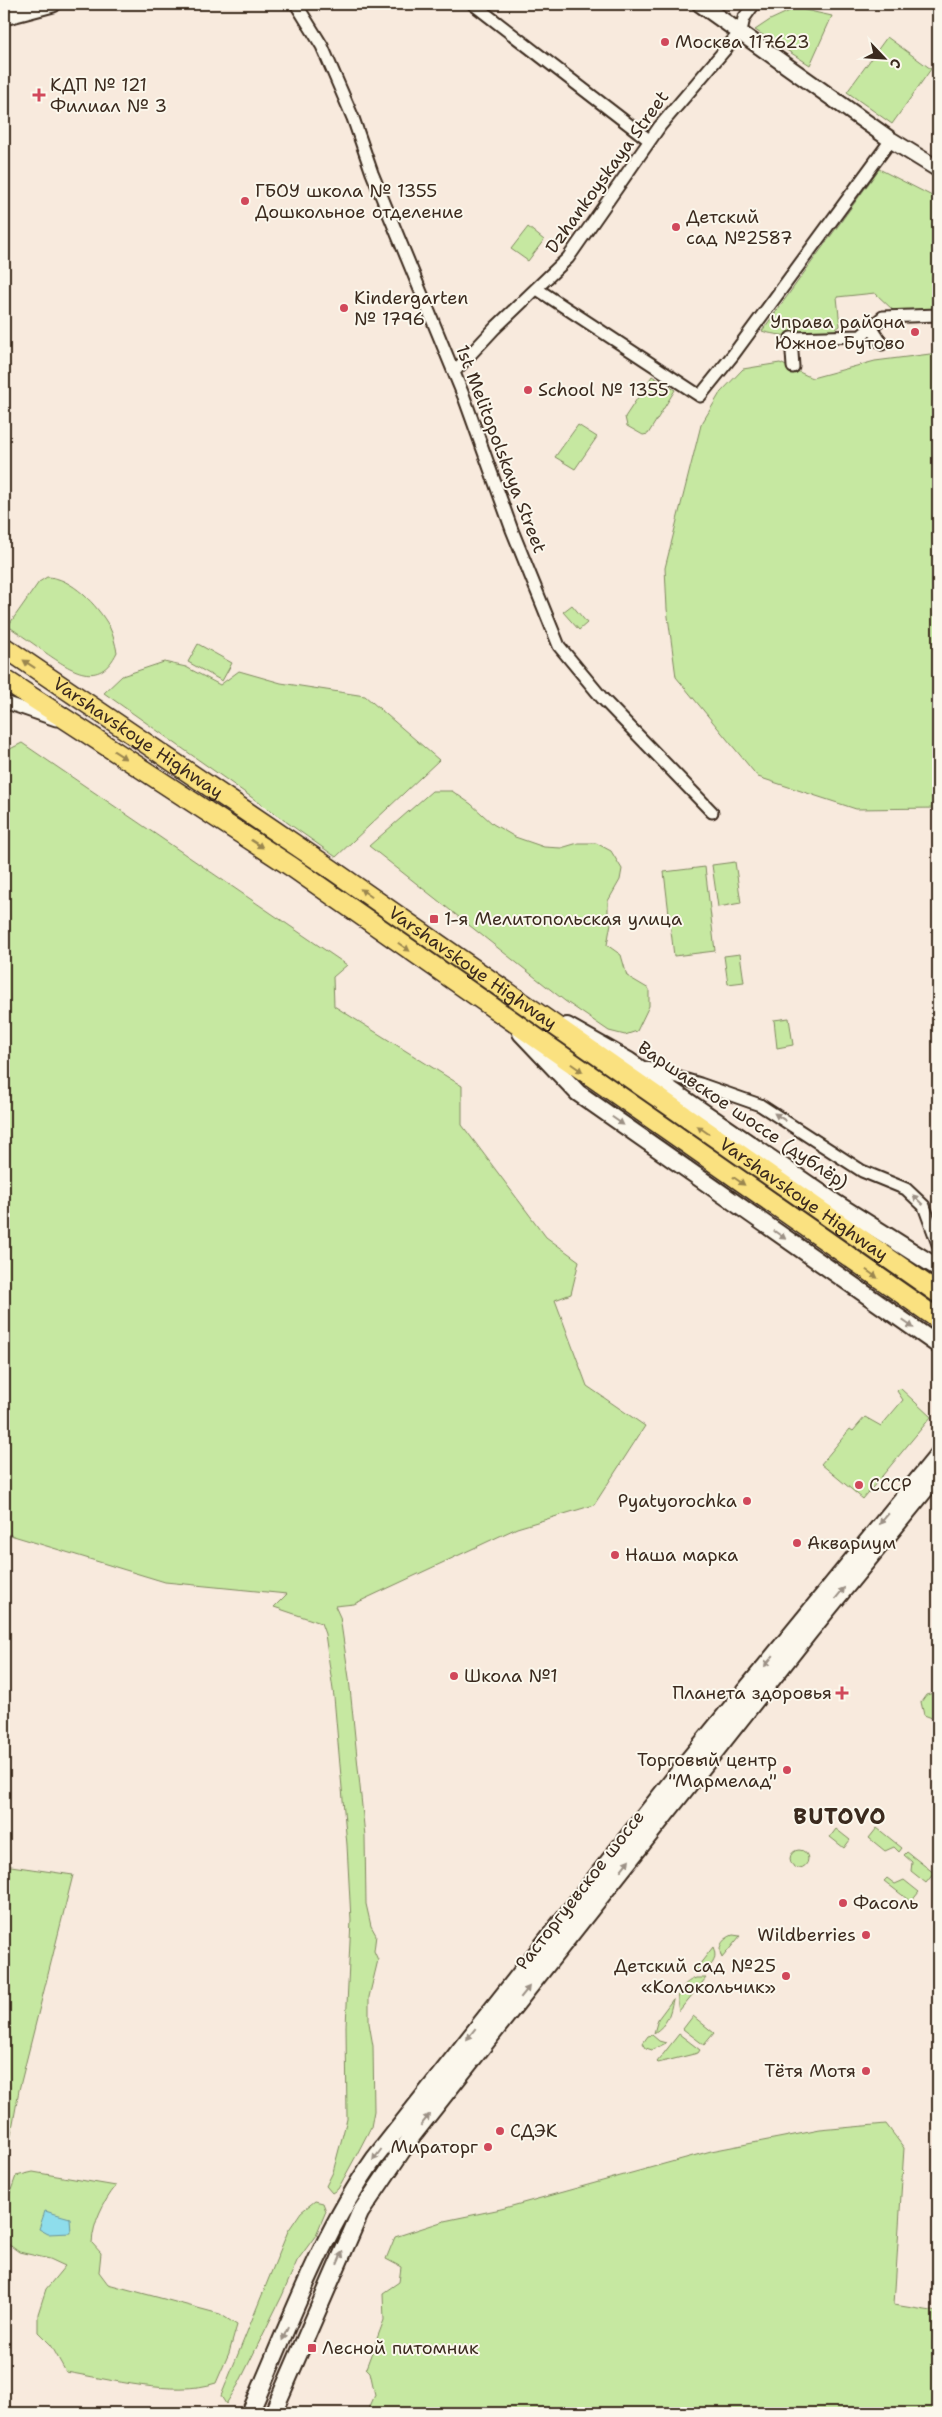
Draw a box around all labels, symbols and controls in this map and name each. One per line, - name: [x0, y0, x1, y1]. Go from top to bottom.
- place label: Москва 117623: [675, 30, 810, 54]
- north arrow: [860, 32, 910, 82]
- marker: Москва 117623: [659, 36, 671, 48]
- text: С: [886, 56, 906, 71]
- place label: КДП № 121 Филиал № 3: [50, 73, 167, 118]
- street label: Dzhankoyskaya Street: [540, 86, 674, 258]
- marker: КДП № 121 Филиал № 3: [32, 88, 46, 102]
- place label: ГБОУ школа № 1355 Дошкольное отделение: [255, 179, 464, 224]
- marker: ГБОУ школа № 1355 Дошкольное отделение: [239, 195, 251, 207]
- place label: Детский сад №2587: [686, 205, 793, 250]
- marker: Детский сад №2587: [670, 221, 682, 233]
- place label: Kindergarten № 1796: [354, 286, 468, 331]
- marker: Kindergarten № 1796: [338, 302, 350, 314]
- place label: Управа района Южное Бутово: [770, 310, 905, 355]
- marker: Управа района Южное Бутово: [909, 326, 921, 338]
- street label: 1st Melitopolskaya Street: [450, 341, 552, 557]
- place label: School № 1355: [538, 378, 669, 402]
- marker: School № 1355: [522, 384, 534, 396]
- one-way arrow: [23, 659, 36, 669]
- street label: Varshavskoye Highway: [48, 672, 228, 804]
- one-way arrow: [114, 750, 127, 760]
- one-way arrow: [250, 839, 263, 849]
- one-way arrow: [359, 888, 373, 898]
- street label: Varshavskoye Highway: [383, 901, 562, 1035]
- place label: 1-я Мелитопольская улица: [444, 907, 682, 931]
- marker: 1-я Мелитопольская улица: [428, 913, 440, 925]
- one-way arrow: [398, 942, 411, 952]
- street label: Варшавское шоссе (дублёр): [633, 1036, 853, 1194]
- one-way arrow: [570, 1063, 584, 1073]
- one-way arrow: [773, 1112, 787, 1122]
- one-way arrow: [611, 1116, 625, 1126]
- one-way arrow: [696, 1125, 710, 1135]
- street label: Varshavskoye Highway: [715, 1132, 893, 1267]
- one-way arrow: [732, 1176, 746, 1186]
- one-way arrow: [912, 1194, 924, 1206]
- one-way arrow: [773, 1230, 787, 1240]
- one-way arrow: [866, 1269, 879, 1279]
- one-way arrow: [901, 1319, 915, 1329]
- place label: СССР: [869, 1473, 912, 1497]
- marker: СССР: [853, 1479, 865, 1491]
- place label: Pyatyorochka: [618, 1489, 737, 1513]
- marker: Pyatyorochka: [741, 1495, 753, 1507]
- one-way arrow: [879, 1512, 890, 1525]
- place label: Аквариум: [807, 1531, 896, 1555]
- marker: Аквариум: [791, 1537, 803, 1549]
- place label: Наша марка: [625, 1543, 738, 1567]
- marker: Наша марка: [609, 1549, 621, 1561]
- one-way arrow: [835, 1587, 846, 1600]
- one-way arrow: [763, 1654, 774, 1667]
- place label: Школа №1: [464, 1664, 558, 1688]
- marker: Школа №1: [448, 1670, 460, 1682]
- place label: Планета здоровья: [672, 1681, 832, 1705]
- marker: Планета здоровья: [836, 1687, 848, 1699]
- place label: Торговый центр "Мармелад": [637, 1748, 777, 1793]
- marker: Торговый центр "Мармелад": [781, 1764, 793, 1776]
- district label: BUTOVO: [793, 1802, 887, 1831]
- street label: Расторгуевское шоссе: [510, 1805, 650, 1975]
- one-way arrow: [620, 1858, 631, 1871]
- place label: Фасоль: [853, 1891, 918, 1915]
- marker: Фасоль: [837, 1897, 849, 1909]
- place label: Wildberries: [757, 1923, 856, 1947]
- marker: Wildberries: [860, 1929, 872, 1941]
- place label: Детский сад №25 «Колокольчик»: [614, 1954, 776, 1999]
- marker: Детский сад №25 «Колокольчик»: [780, 1970, 792, 1982]
- one-way arrow: [520, 1985, 530, 1999]
- one-way arrow: [466, 2027, 477, 2040]
- place label: Тётя Мотя: [764, 2059, 856, 2083]
- marker: Тётя Мотя: [860, 2065, 872, 2077]
- one-way arrow: [419, 2114, 430, 2127]
- place label: СДЭК: [510, 2119, 558, 2143]
- marker: СДЭК: [494, 2125, 506, 2137]
- place label: Мираторг: [391, 2135, 478, 2159]
- marker: Мираторг: [482, 2141, 494, 2153]
- one-way arrow: [372, 2148, 383, 2161]
- one-way arrow: [336, 2250, 344, 2265]
- one-way arrow: [281, 2327, 289, 2341]
- place label: Лесной питомник: [322, 2336, 479, 2360]
- marker: Лесной питомник: [306, 2342, 318, 2354]

